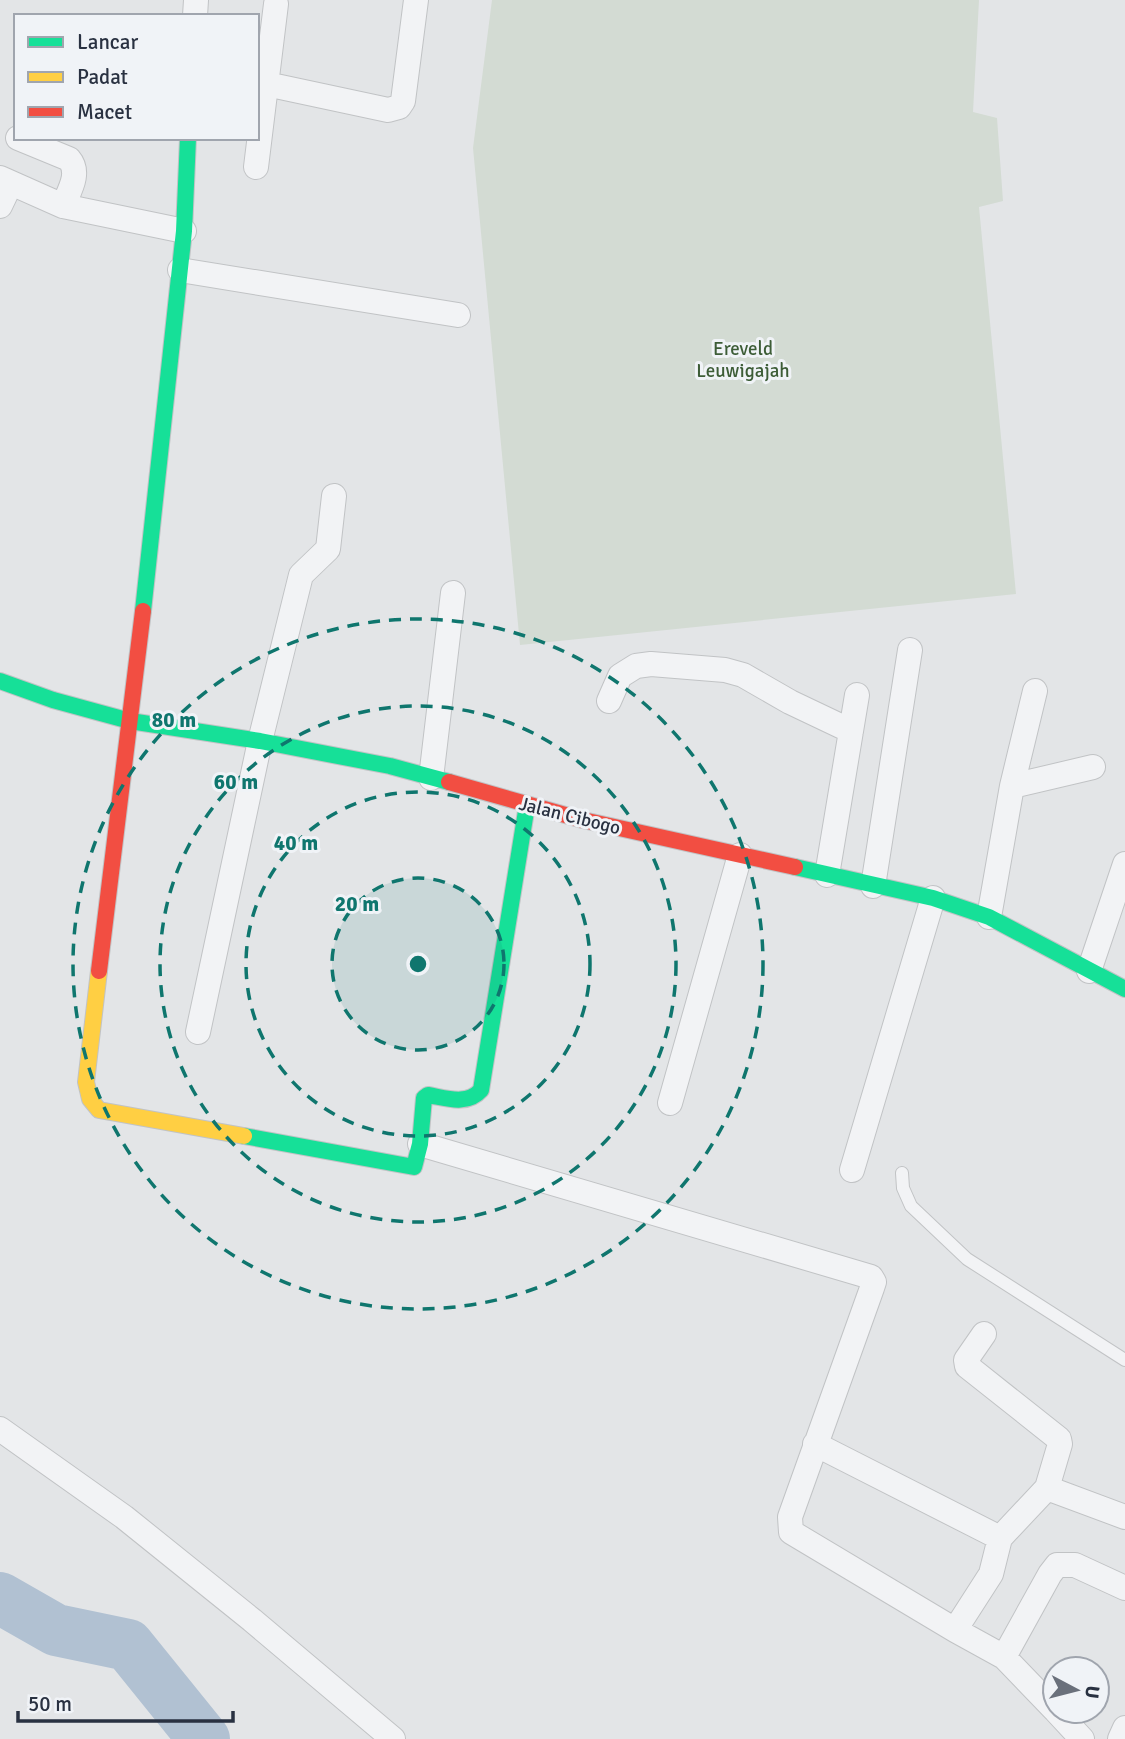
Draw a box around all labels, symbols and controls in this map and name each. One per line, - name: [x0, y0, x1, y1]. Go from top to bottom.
- legend: [14, 14, 259, 140]
- text: Lancar: [77, 29, 138, 55]
- text: Padat: [77, 64, 128, 90]
- text: Macet: [77, 99, 132, 125]
- park label: Ereveld Leuwigajah: [696, 337, 790, 383]
- text: 80 m: [152, 707, 196, 733]
- text: 60 m: [214, 769, 258, 795]
- street label: Jalan Cibogo: [516, 792, 623, 840]
- text: 40 m: [274, 830, 318, 856]
- text: 20 m: [335, 891, 379, 917]
- centre of rings: [406, 952, 430, 976]
- north arrow: [1041, 1655, 1111, 1725]
- scale bar: [18, 1680, 233, 1724]
- text: U: [1079, 1684, 1105, 1700]
- text: 50 m: [28, 1691, 72, 1717]

